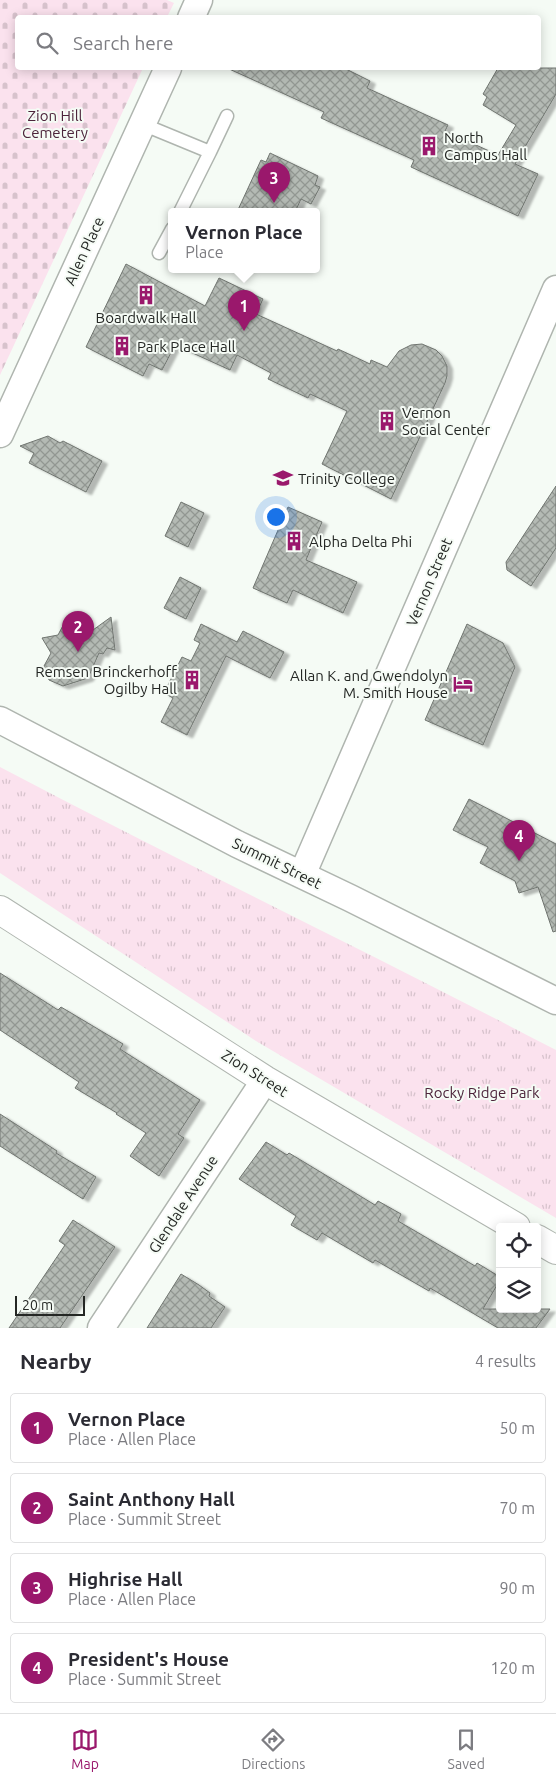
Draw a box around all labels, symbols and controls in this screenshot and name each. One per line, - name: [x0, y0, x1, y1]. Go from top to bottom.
- search box: [15, 15, 541, 70]
- icon: search: [33, 29, 61, 57]
- text: Search here: [73, 32, 173, 54]
- park label: Zion Hill Cemetery: [22, 107, 88, 141]
- place label: North Campus Hall: [444, 129, 527, 163]
- building icon: North Campus Hall: [418, 135, 440, 157]
- pin: 3: [258, 162, 290, 203]
- popup: [168, 208, 320, 273]
- street label: Allen Place: [61, 214, 107, 288]
- text: Vernon Place: [185, 221, 303, 243]
- text: Place: [185, 243, 224, 261]
- building icon: Boardwalk Hall: [135, 284, 157, 306]
- pin: 1: [228, 290, 260, 331]
- place label: Boardwalk Hall: [96, 309, 196, 326]
- building icon: Park Place Hall: [111, 335, 133, 357]
- place label: Park Place Hall: [137, 338, 236, 355]
- place label: Vernon Social Center: [402, 404, 491, 438]
- building icon: Vernon Social Center: [376, 410, 398, 432]
- school or university icon: Trinity College: [272, 467, 294, 489]
- place label: Trinity College: [298, 470, 395, 487]
- your location: [263, 504, 289, 530]
- building icon: Alpha Delta Phi: [283, 530, 305, 552]
- place label: Alpha Delta Phi: [309, 533, 412, 550]
- street label: Vernon Street: [403, 535, 455, 629]
- pin: 2: [62, 611, 94, 652]
- place label: Remsen Brinckerhoff Ogilby Hall: [35, 663, 178, 697]
- place label: Allan K. and Gwendolyn M. Smith House: [290, 667, 448, 701]
- building icon: Remsen Brinckerhoff Ogilby Hall: [181, 669, 203, 691]
- hotel icon: Allan K. and Gwendolyn M. Smith House: [452, 673, 474, 695]
- pin: 4: [503, 820, 535, 861]
- street label: Summit Street: [230, 834, 324, 892]
- street label: Zion Street: [219, 1046, 291, 1100]
- park label: Rocky Ridge Park: [424, 1084, 540, 1101]
- street label: Glendale Avenue: [145, 1152, 221, 1256]
- map controls: [496, 1223, 541, 1313]
- button: locate: [496, 1223, 541, 1268]
- button: layers: [496, 1268, 541, 1313]
- scale bar: [15, 1293, 85, 1316]
- text: 20 m: [22, 1297, 53, 1313]
- text: Nearby: [20, 1349, 91, 1373]
- text: 4 results: [475, 1352, 536, 1370]
- text: Vernon Place: [68, 1408, 186, 1430]
- text: 1: [32, 1419, 42, 1437]
- text: 50 m: [499, 1419, 535, 1437]
- text: Place · Allen Place: [68, 1430, 196, 1448]
- text: Saint Anthony Hall: [68, 1488, 235, 1510]
- text: 2: [32, 1499, 42, 1517]
- text: 70 m: [499, 1499, 535, 1517]
- text: Place · Summit Street: [68, 1510, 221, 1528]
- text: Highrise Hall: [68, 1568, 182, 1590]
- text: 3: [32, 1579, 42, 1597]
- text: 90 m: [499, 1579, 535, 1597]
- text: Place · Allen Place: [68, 1590, 196, 1608]
- text: President's House: [68, 1648, 229, 1670]
- text: 4: [32, 1659, 42, 1677]
- text: 120 m: [490, 1659, 535, 1677]
- text: Place · Summit Street: [68, 1670, 221, 1688]
- tab: Map: [71, 1726, 99, 1772]
- tab: Directions: [241, 1726, 305, 1772]
- tab: Saved: [448, 1726, 485, 1772]

